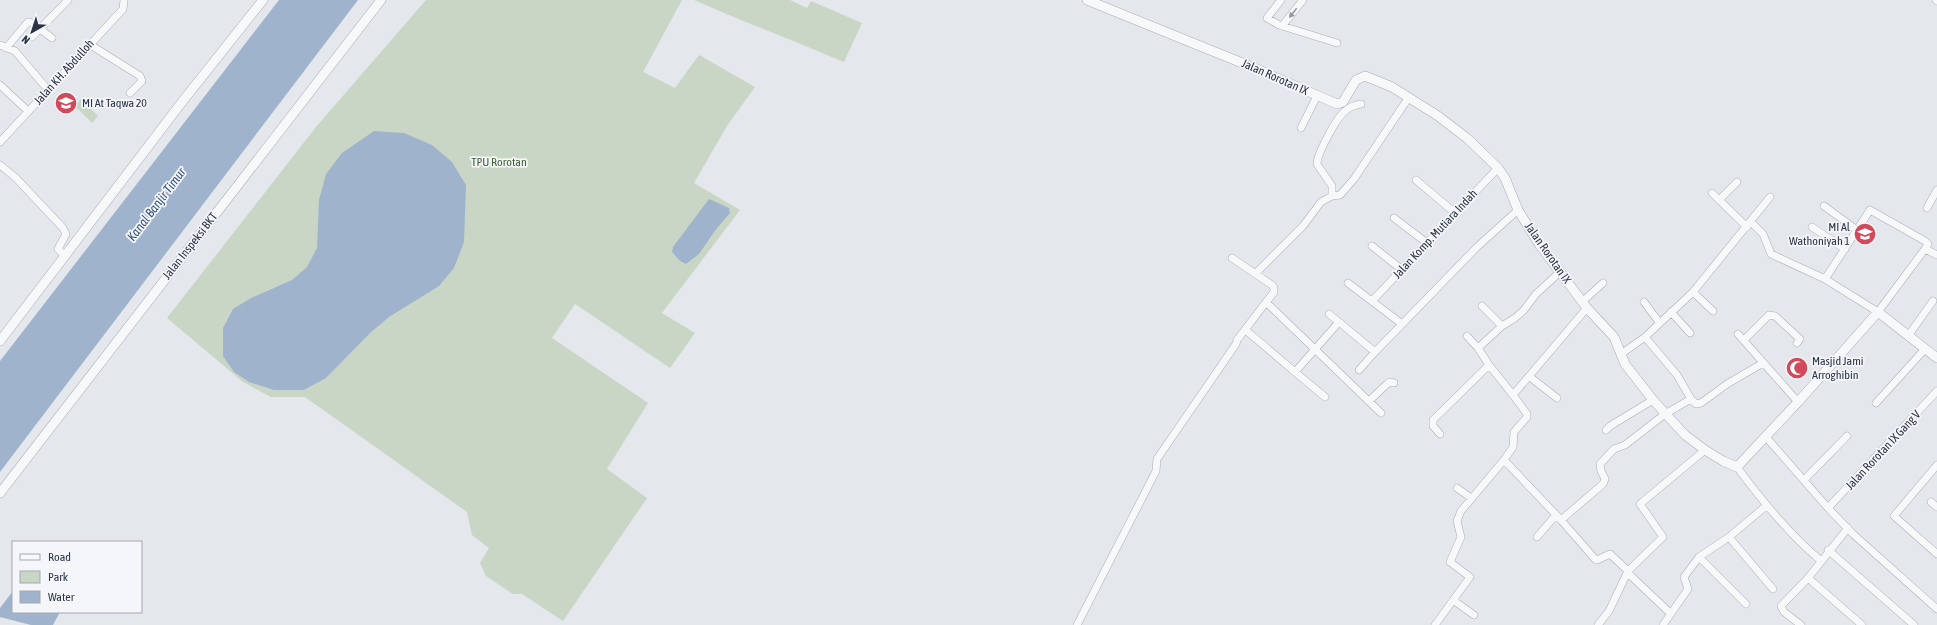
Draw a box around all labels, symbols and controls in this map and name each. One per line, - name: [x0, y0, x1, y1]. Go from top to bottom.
- one-way arrow: [1288, 8, 1297, 19]
- north arrow: [12, 12, 52, 52]
- text: N: [19, 33, 32, 46]
- street label: Jalan KH. Abdulloh: [31, 36, 97, 108]
- street label: Jalan Rorotan IX: [1240, 56, 1311, 98]
- school or university icon: MI At Taqwa 20: [53, 90, 79, 116]
- place label: MI At Taqwa 20: [82, 96, 147, 110]
- park label: TPU Rorotan: [471, 155, 527, 169]
- water label: Kanal Banjir Timur: [124, 164, 189, 244]
- street label: Jalan Komp. Mutiara Indah: [1390, 186, 1480, 282]
- street label: Jalan Inspeksi BKT: [160, 209, 221, 282]
- street label: Jalan Rorotan IX: [1522, 220, 1575, 287]
- place label: MI Al Wathoniyah 1: [1789, 220, 1851, 248]
- school or university icon: MI Al Wathoniyah 1: [1852, 221, 1878, 247]
- place label: Masjid Jami Arroghibin: [1812, 354, 1864, 382]
- mosque icon: Masjid Jami Arroghibin: [1784, 355, 1810, 381]
- street label: Jalan Rorotan IX Gang V: [1843, 407, 1923, 493]
- legend: [12, 541, 142, 613]
- text: Road: [48, 550, 71, 564]
- text: Park: [48, 570, 69, 584]
- text: Water: [48, 590, 75, 604]

